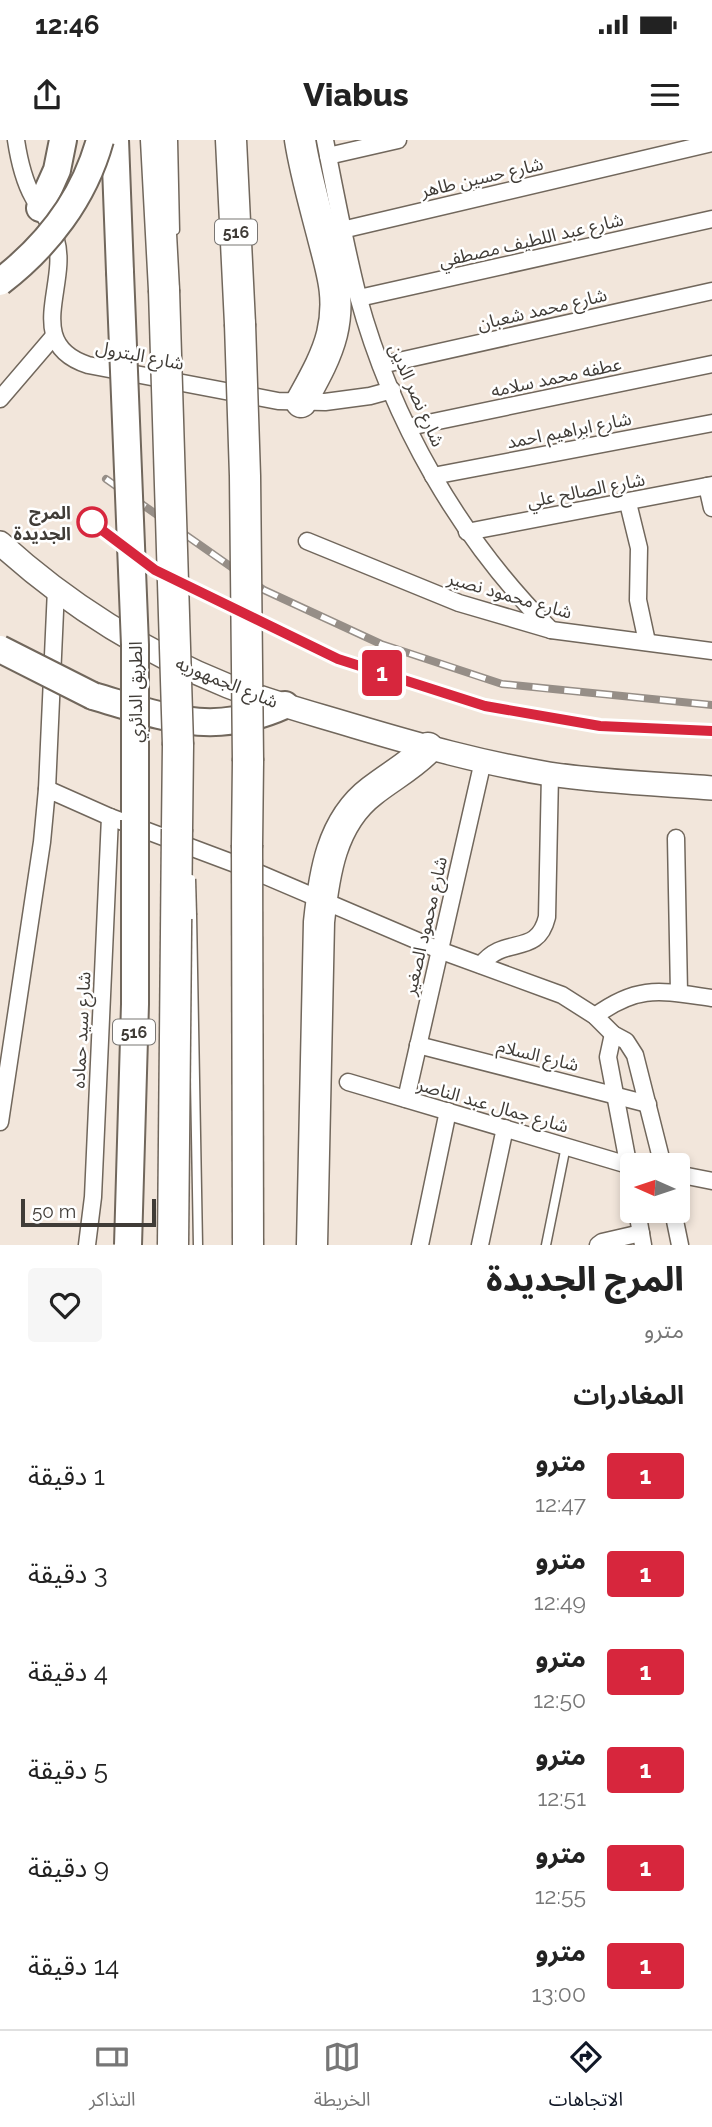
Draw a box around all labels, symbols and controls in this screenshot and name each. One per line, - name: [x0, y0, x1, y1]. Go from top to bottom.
- text: 12:46: [35, 10, 100, 40]
- icon: share: [28, 76, 66, 114]
- text: Viabus: [303, 76, 409, 113]
- icon: menu: [646, 76, 684, 114]
- street label: شارع حسين طاهر: [418, 153, 546, 205]
- street label: شارع عبد اللطيف مصطفي: [437, 209, 626, 275]
- road number: 516: [215, 220, 257, 244]
- street label: شارع محمد شعبان: [475, 284, 610, 338]
- street label: شارع البترول: [93, 336, 186, 378]
- street label: شارع نصر الدين: [381, 340, 449, 451]
- street label: عطفه محمد سلامه: [489, 353, 623, 401]
- street label: شارع ابراهيم احمد: [505, 408, 634, 456]
- street label: شارع الصالح علي: [525, 468, 647, 516]
- place label: المرج الجديدة: [13, 502, 71, 544]
- marker: المرج الجديدة: [77, 507, 107, 537]
- street label: شارع محمود نصير: [443, 567, 575, 627]
- street label: الطريق الدائري: [125, 641, 149, 743]
- line badge: 1: [359, 650, 405, 696]
- street label: شارع الجمهوريه: [171, 652, 281, 716]
- text: 1: [376, 658, 388, 687]
- street label: شارع محمود الصغير: [399, 854, 455, 999]
- street label: شارع سيد حماده: [67, 971, 99, 1089]
- road number: 516: [113, 1020, 155, 1044]
- street label: شارع السلام: [494, 1035, 581, 1079]
- street label: شارع جمال عبد الناصر: [413, 1073, 571, 1140]
- north arrow: [620, 1153, 690, 1223]
- map controls: [620, 1153, 690, 1223]
- scale bar: [21, 1196, 156, 1228]
- text: 50 m: [32, 1200, 76, 1222]
- text: المرج الجديدة: [486, 1260, 684, 1299]
- button: heart: [28, 1268, 102, 1342]
- text: مترو: [644, 1316, 684, 1343]
- text: المغادرات: [573, 1380, 684, 1410]
- text: مترو: [536, 1447, 586, 1477]
- text: 1 دقيقة: [28, 1461, 105, 1491]
- text: 1: [640, 1461, 651, 1490]
- text: 12:47: [535, 1490, 586, 1517]
- text: مترو: [536, 1545, 586, 1575]
- text: 3 دقيقة: [28, 1559, 108, 1589]
- text: 1: [640, 1559, 651, 1588]
- text: 12:49: [534, 1588, 586, 1615]
- text: مترو: [536, 1643, 586, 1673]
- text: 4 دقيقة: [28, 1657, 108, 1687]
- text: 1: [640, 1657, 651, 1686]
- text: 12:50: [533, 1686, 586, 1713]
- text: مترو: [536, 1741, 586, 1771]
- text: 5 دقيقة: [28, 1755, 108, 1785]
- text: 1: [640, 1755, 651, 1784]
- text: 12:51: [537, 1784, 586, 1811]
- text: مترو: [536, 1839, 586, 1869]
- text: 9 دقيقة: [28, 1853, 109, 1883]
- text: 1: [640, 1853, 651, 1882]
- text: 12:55: [535, 1882, 586, 1909]
- text: مترو: [536, 1937, 586, 1967]
- text: 14 دقيقة: [28, 1951, 119, 1981]
- text: 1: [640, 1951, 651, 1980]
- text: 13:00: [531, 1980, 586, 2007]
- tab: التذاكر: [89, 2038, 136, 2120]
- tab: الخريطة: [314, 2038, 371, 2120]
- tab: الاتجاهات: [549, 2038, 623, 2120]

